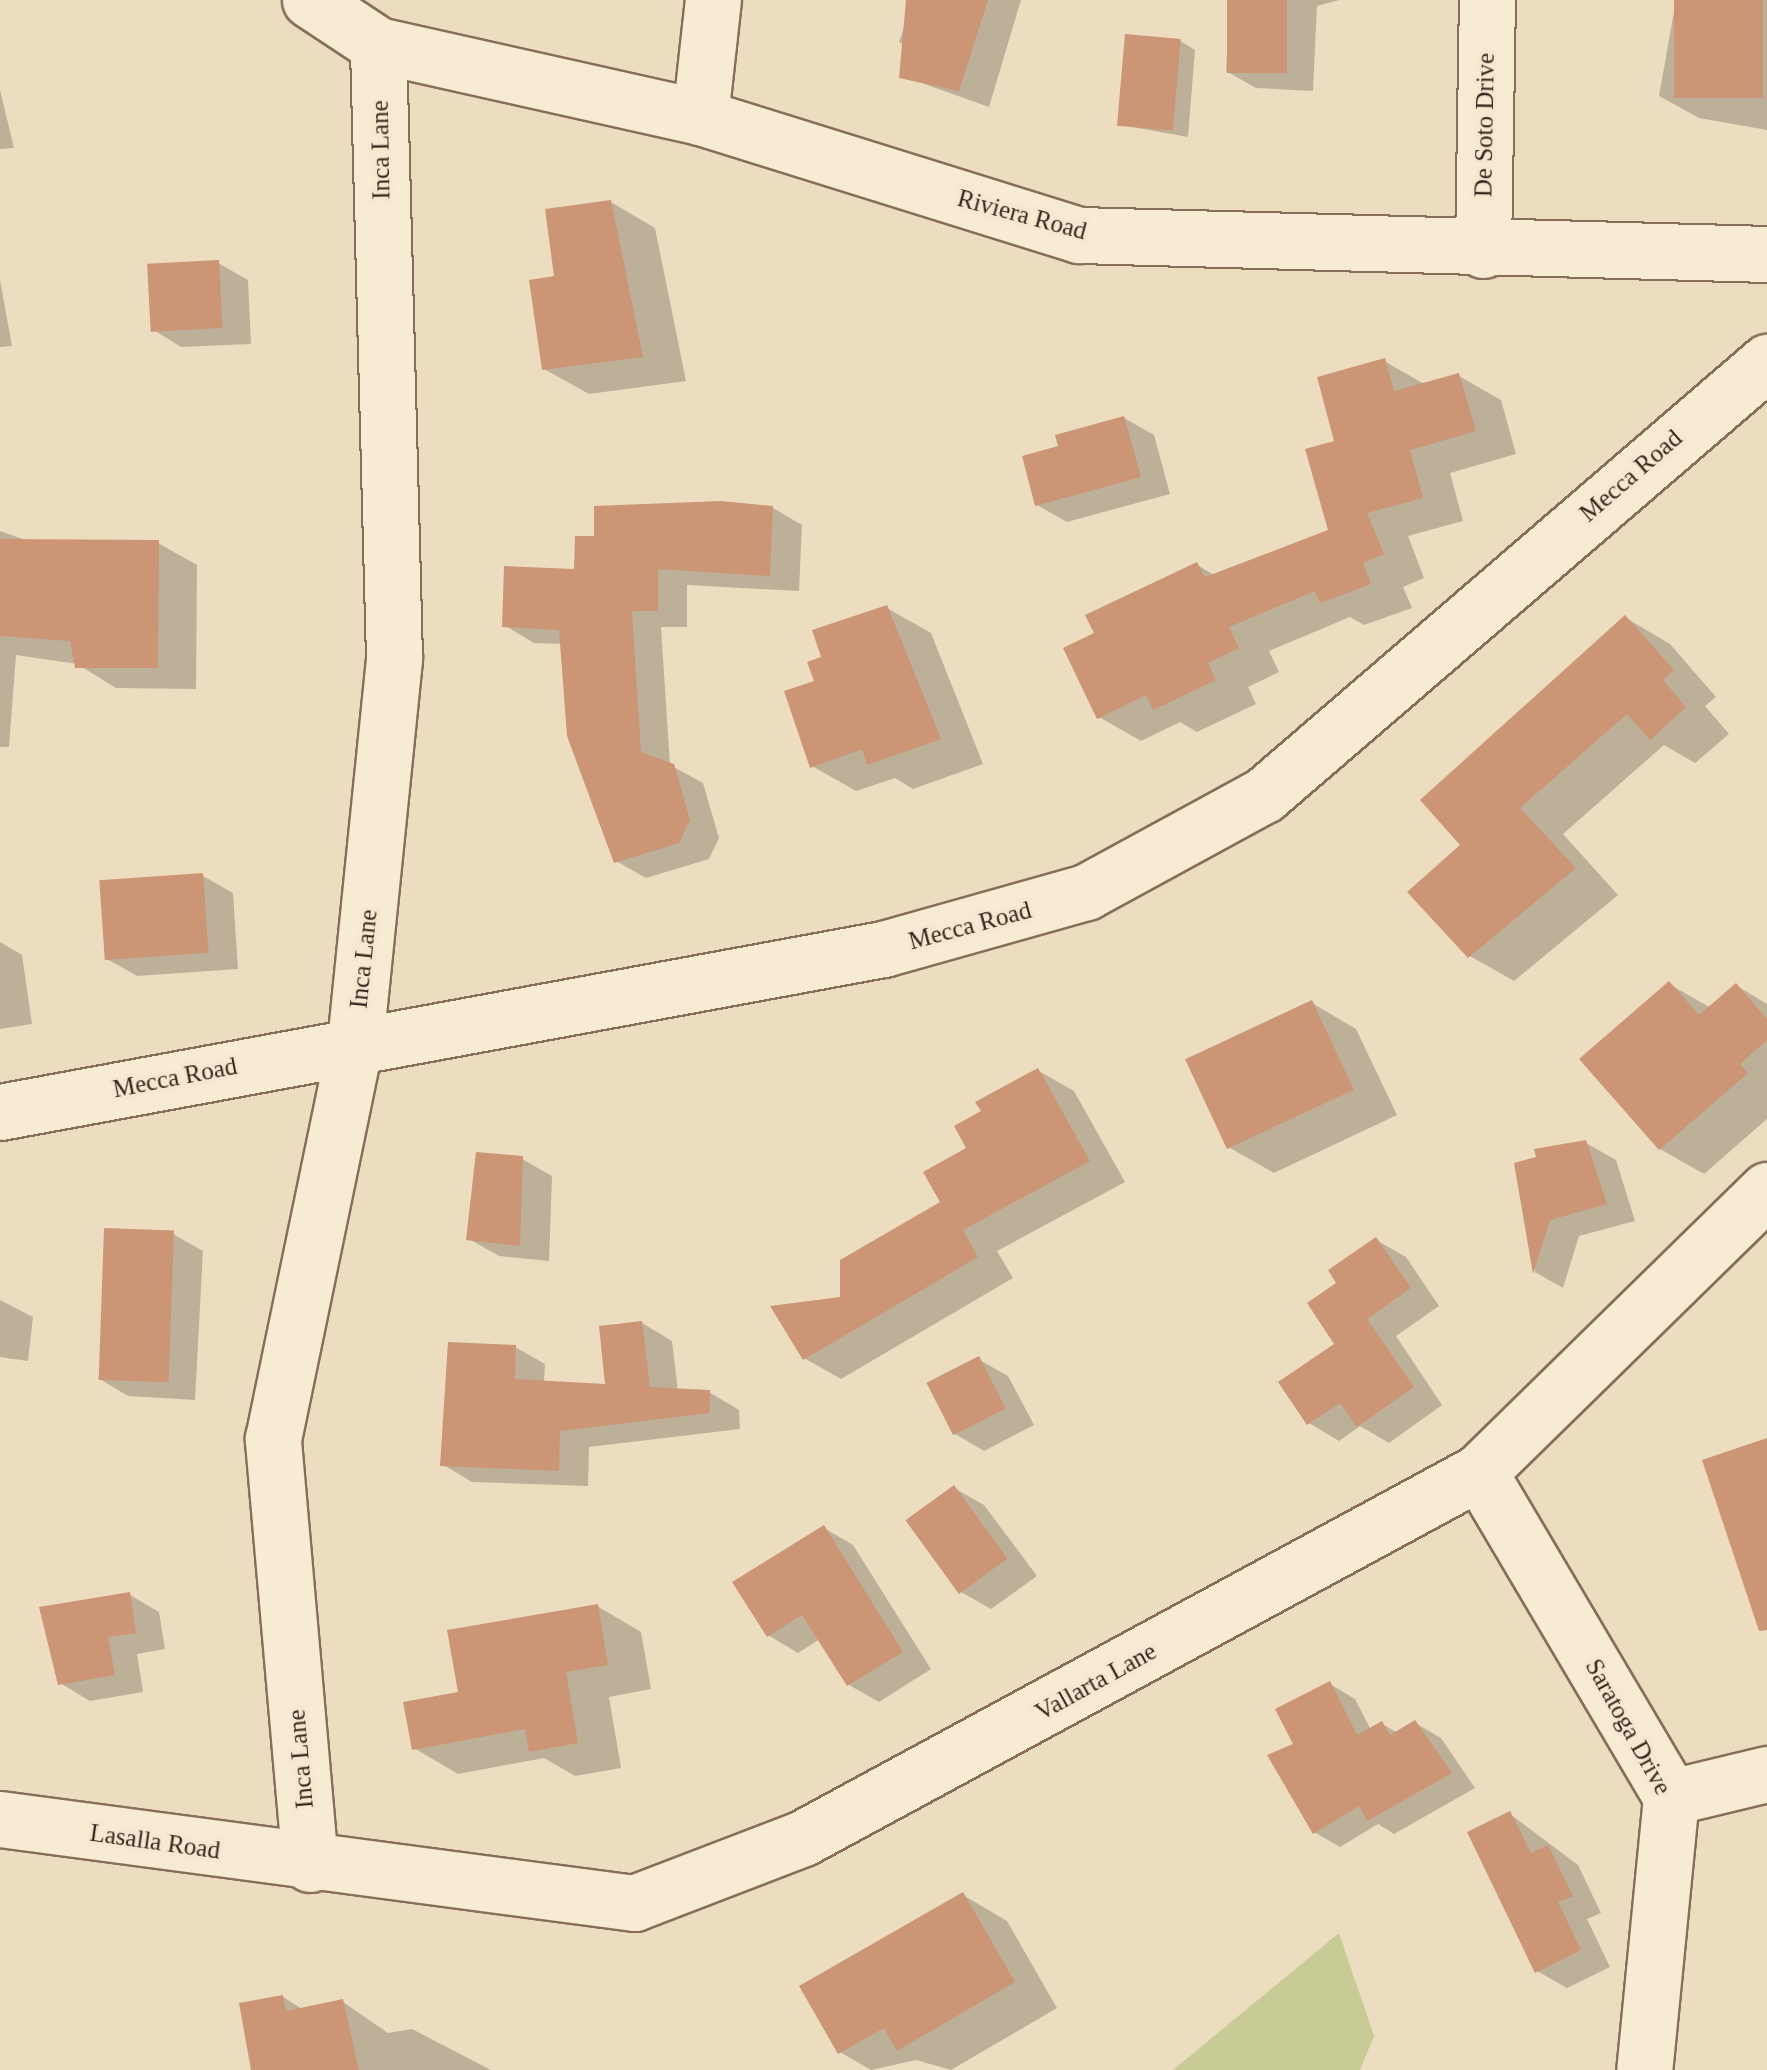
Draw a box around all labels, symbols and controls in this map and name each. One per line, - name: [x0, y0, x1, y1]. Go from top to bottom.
- street label: De Soto Drive: [1469, 53, 1501, 197]
- street label: Inca Lane: [365, 100, 397, 200]
- street label: Riviera Road: [954, 183, 1090, 247]
- street label: Mecca Road: [1574, 423, 1688, 529]
- street label: Mecca Road: [905, 895, 1035, 957]
- street label: Inca Lane: [344, 908, 384, 1010]
- street label: Mecca Road: [110, 1051, 240, 1105]
- street label: Vallarta Lane: [1030, 1636, 1162, 1728]
- street label: Saratoga Drive: [1578, 1654, 1678, 1800]
- street label: Inca Lane: [282, 1708, 320, 1810]
- street label: Lasalla Road: [88, 1818, 222, 1866]

